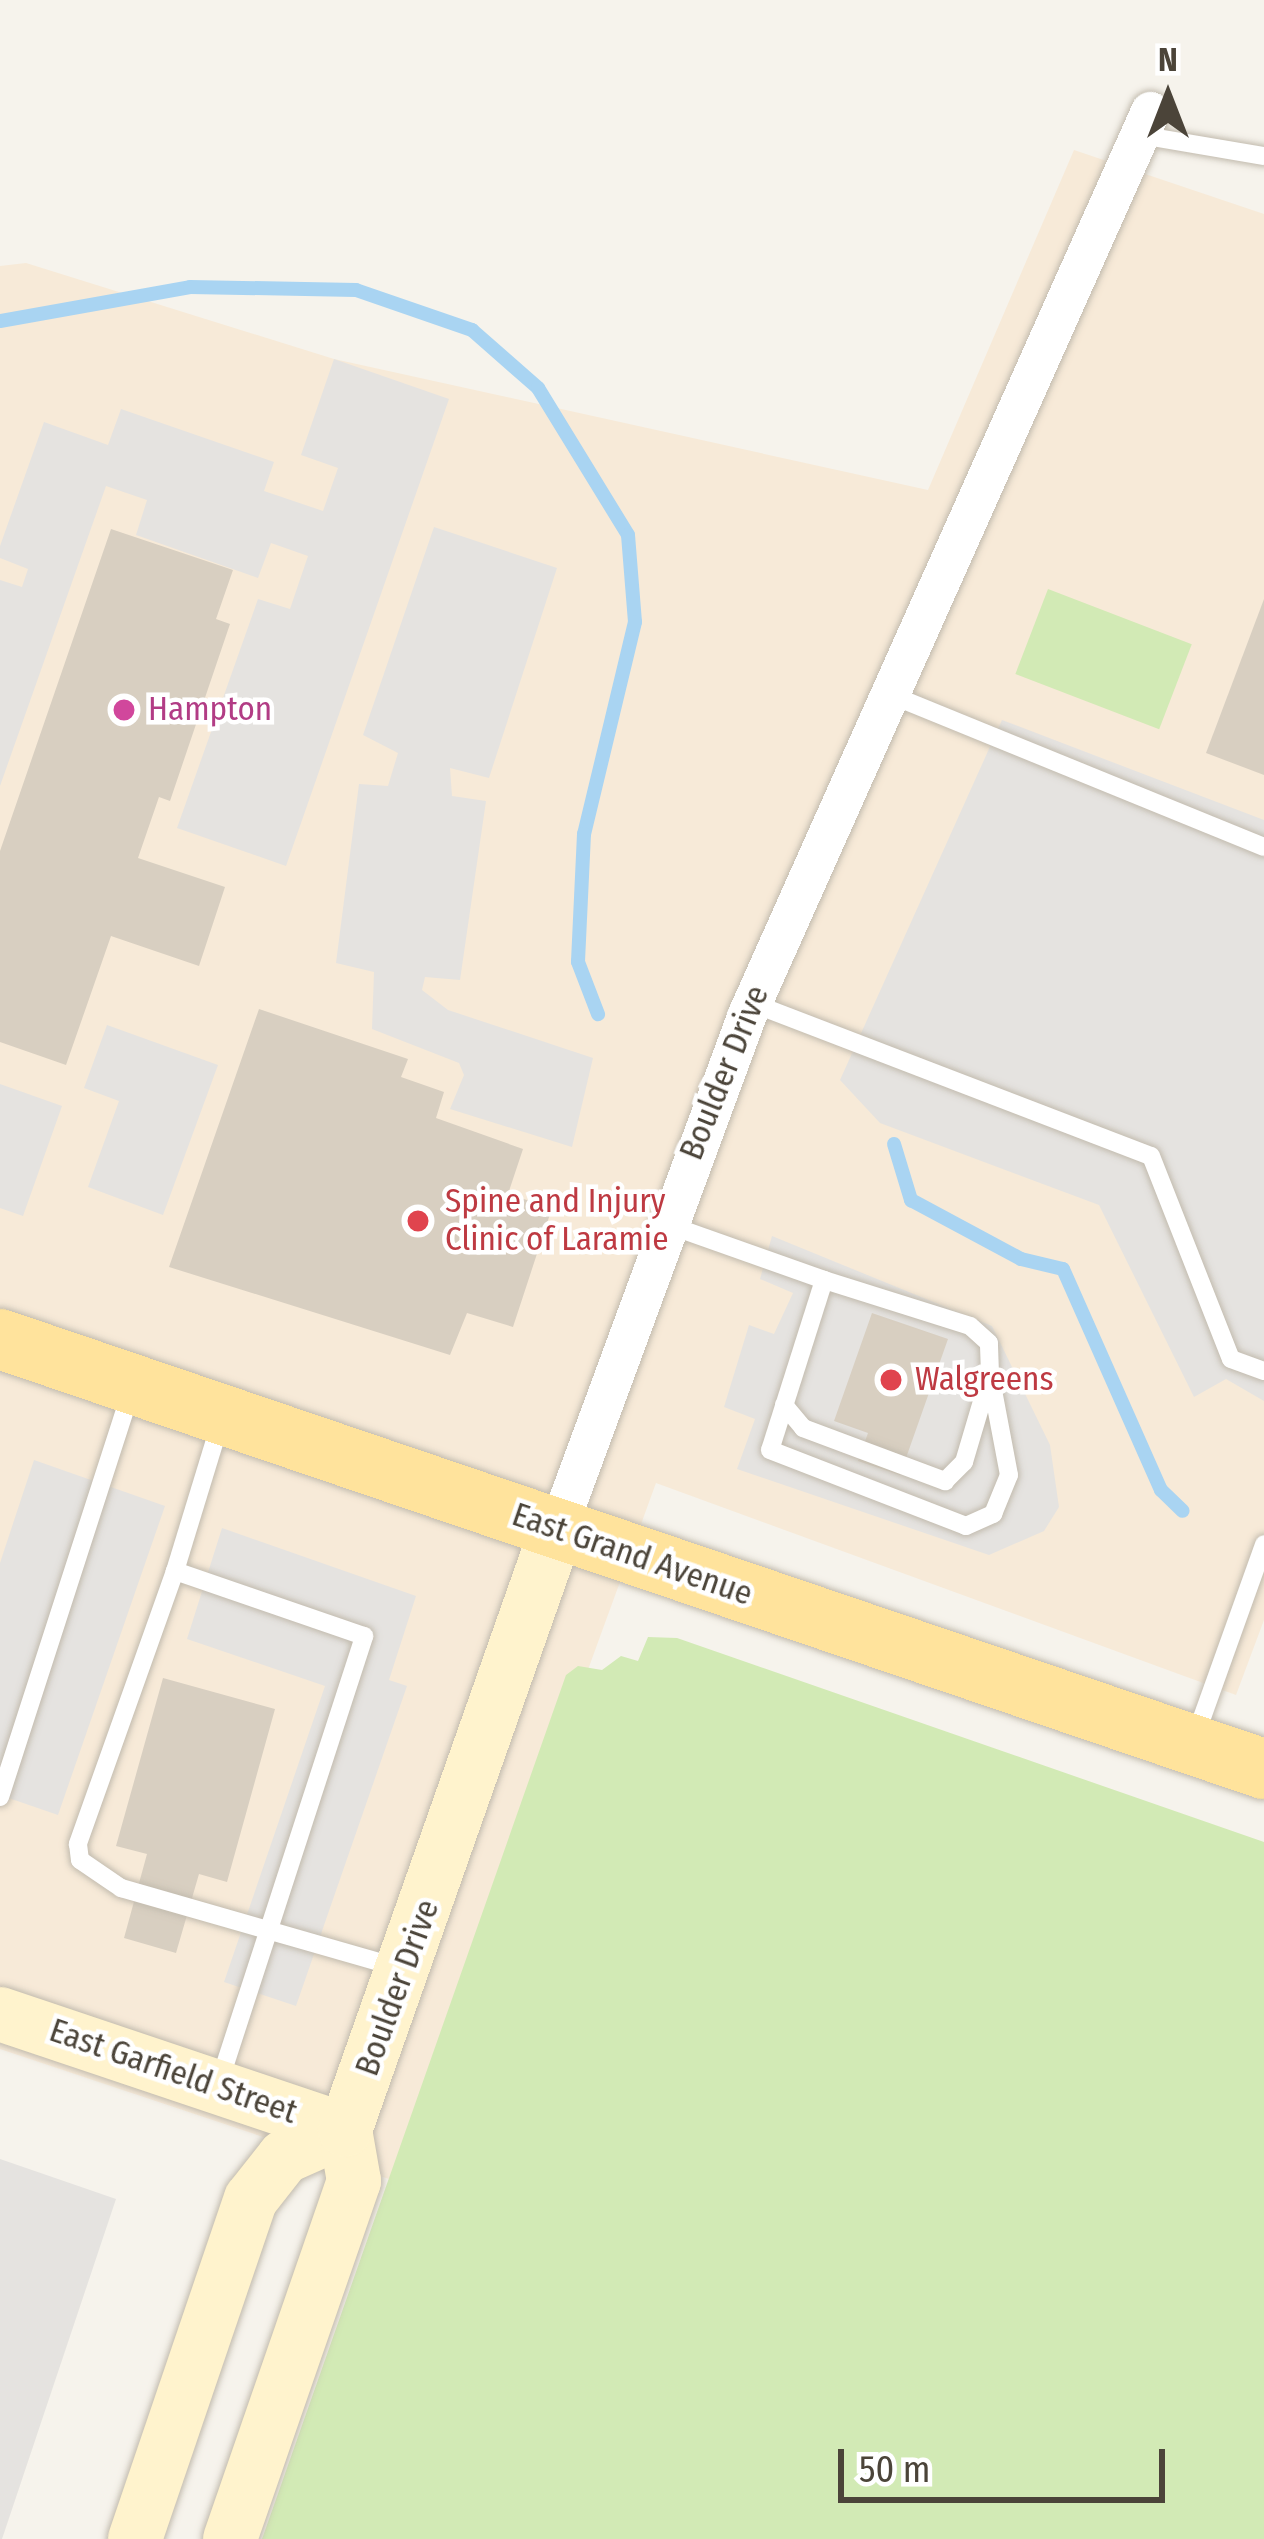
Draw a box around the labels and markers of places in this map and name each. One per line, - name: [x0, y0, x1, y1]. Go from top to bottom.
- place label: Hampton: [148, 690, 272, 730]
- marker: Hampton: [111, 697, 137, 723]
- place label: Spine and Injury Clinic of Laramie: [445, 1182, 668, 1260]
- marker: Spine and Injury Clinic of Laramie: [402, 1205, 434, 1237]
- place label: Walgreens: [915, 1360, 1053, 1400]
- marker: Walgreens: [878, 1367, 904, 1393]

